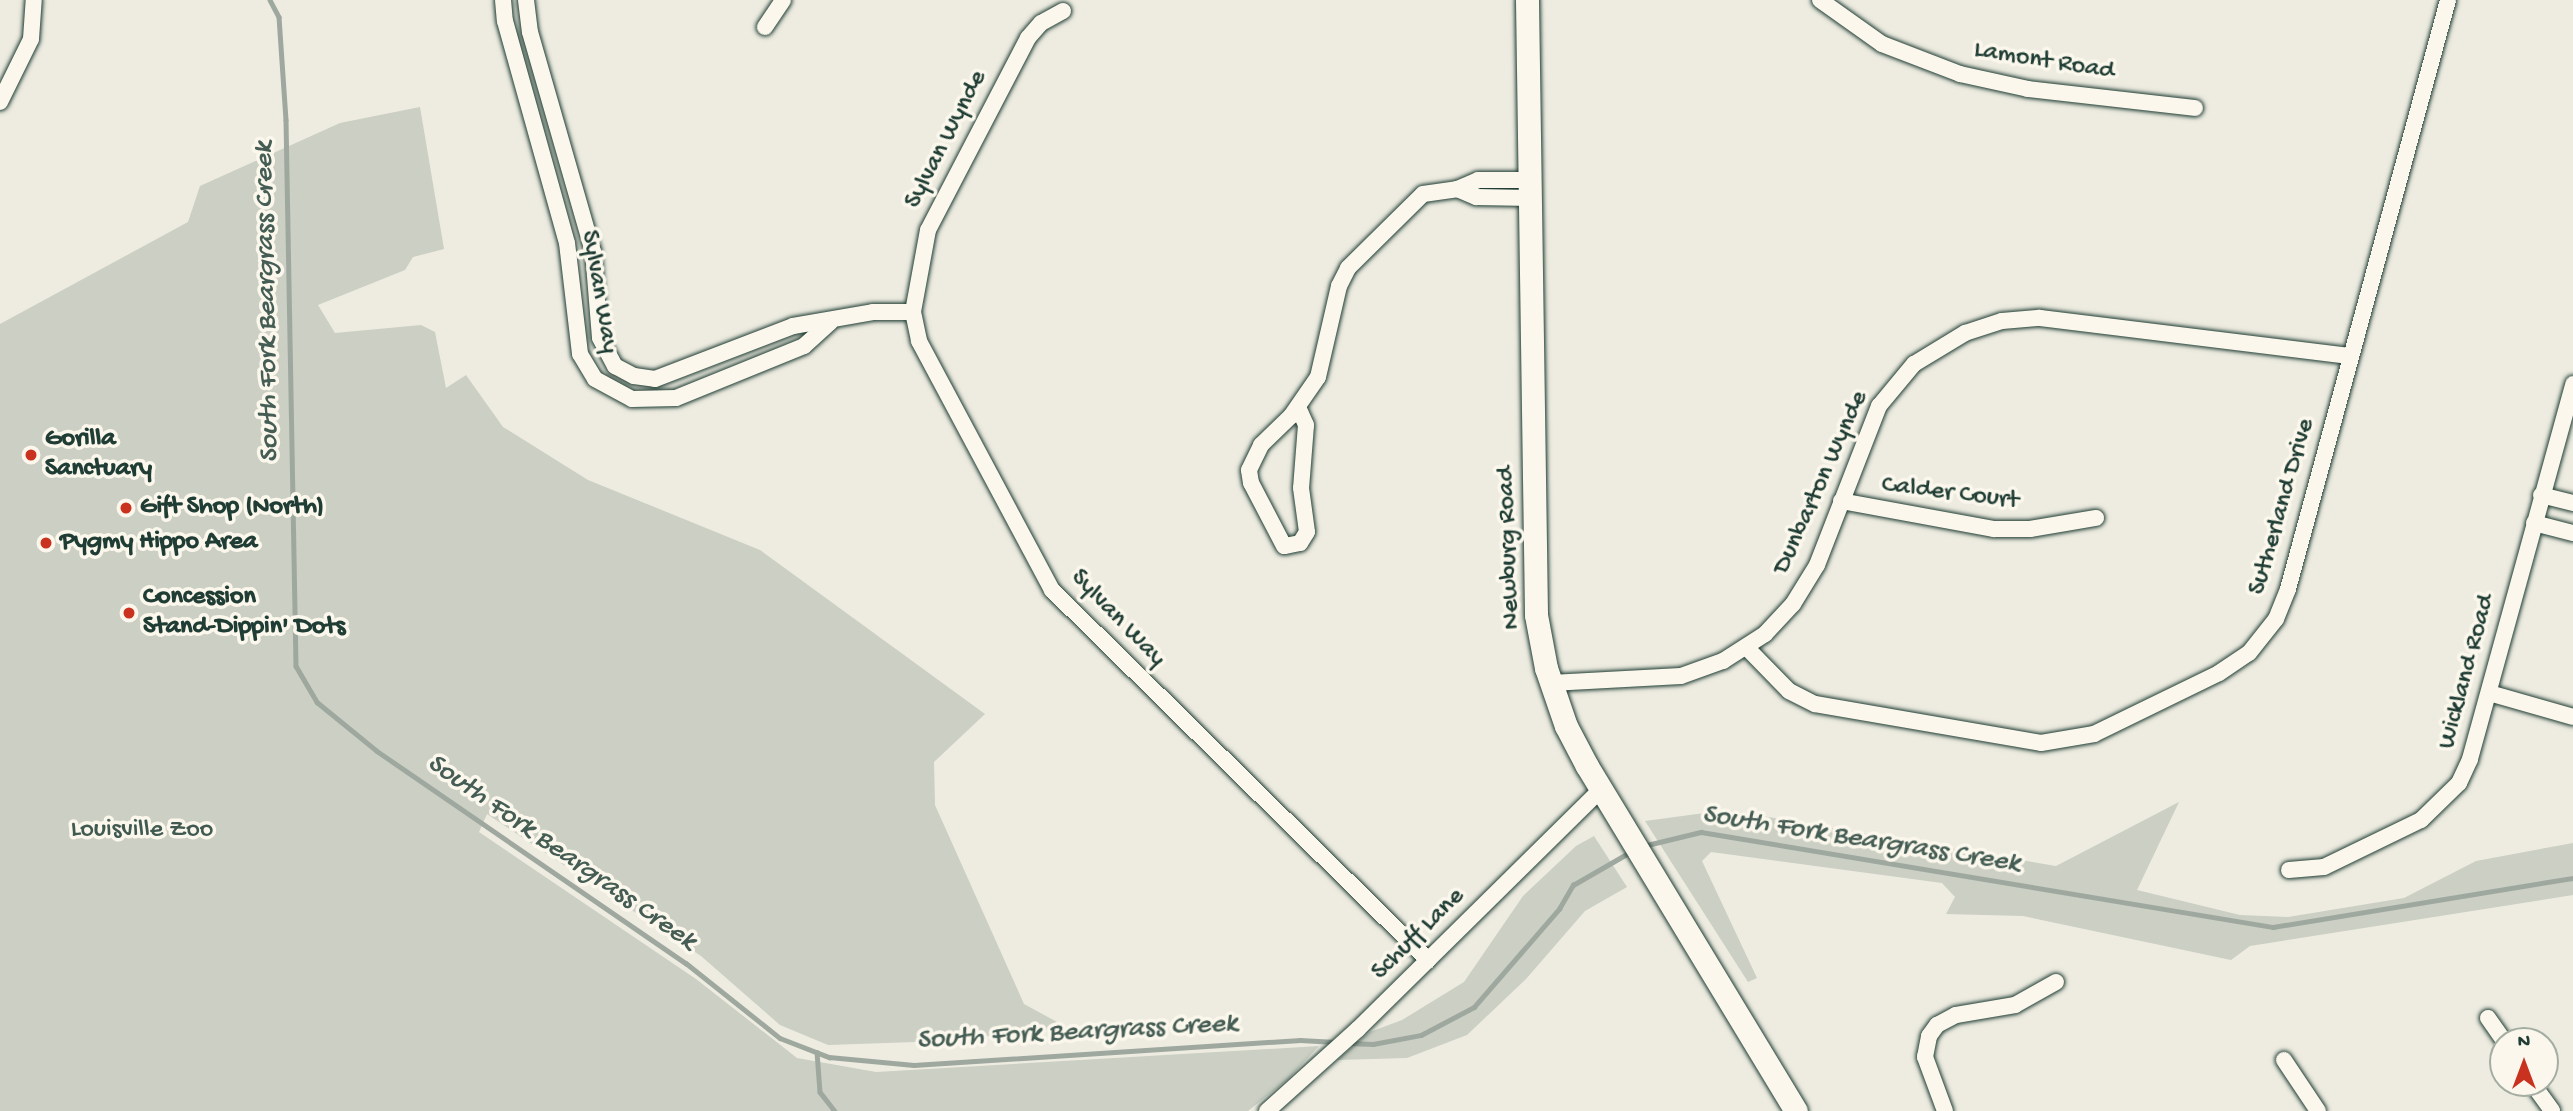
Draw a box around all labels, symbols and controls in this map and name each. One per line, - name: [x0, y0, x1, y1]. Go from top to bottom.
- street label: Lamont Road: [1972, 35, 2116, 89]
- street label: Sylvan Wynde: [899, 66, 995, 214]
- water label: South Fork Beargrass Creek: [248, 141, 288, 463]
- street label: Sylvan Way: [572, 228, 624, 356]
- street label: Dunbarton Wynde: [1768, 386, 1876, 580]
- street label: Sutherland Drive: [2243, 415, 2323, 599]
- place label: Gorilla Sanctuary: [45, 424, 152, 486]
- marker: Gorilla Sanctuary: [23, 447, 39, 463]
- street label: Newburg Road: [1492, 466, 1528, 630]
- street label: Calder Court: [1880, 470, 2020, 518]
- place label: Gift Shop (North): [140, 492, 324, 524]
- marker: Gift Shop (North): [118, 500, 134, 516]
- place label: Pygmy Hippo Area: [60, 527, 257, 559]
- marker: Pygmy Hippo Area: [38, 535, 54, 551]
- street label: Sylvan Way: [1063, 563, 1171, 675]
- place label: Concession Stand-Dippin' Dots: [143, 582, 345, 644]
- street label: Wickland Road: [2432, 591, 2504, 753]
- marker: Concession Stand-Dippin' Dots: [121, 605, 137, 621]
- water label: South Fork Beargrass Creek: [420, 747, 702, 959]
- water label: South Fork Beargrass Creek: [1700, 798, 2022, 882]
- park label: Louisville Zoo: [71, 815, 213, 847]
- street label: Schuff Lane: [1366, 882, 1472, 988]
- water label: South Fork Beargrass Creek: [916, 1008, 1238, 1058]
- north arrow: [2489, 1027, 2559, 1097]
- text: N: [2518, 1031, 2530, 1054]

